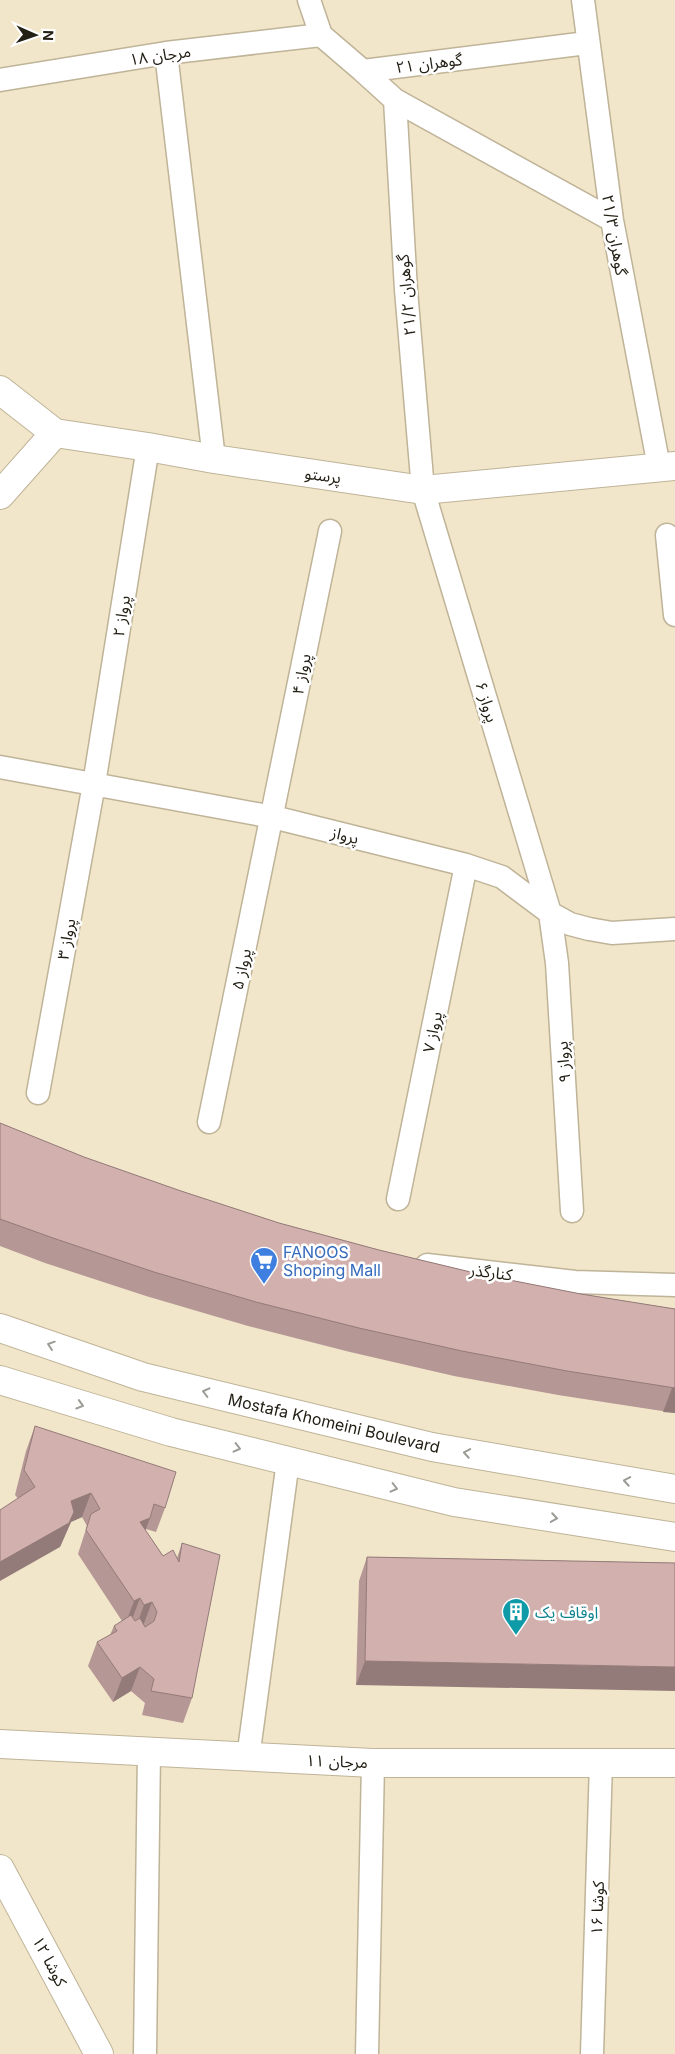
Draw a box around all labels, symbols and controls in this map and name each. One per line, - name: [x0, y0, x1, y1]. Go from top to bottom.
- north arrow: [10, 10, 60, 60]
- text: N: [40, 30, 57, 41]
- street label: مرجان ۱۸: [128, 41, 192, 69]
- street label: گوهران ۲۱: [395, 49, 464, 77]
- street label: گوهران ۲۱/۳: [598, 193, 632, 277]
- street label: گوهران ۲۱/۲: [392, 253, 420, 337]
- street label: پرستو: [303, 463, 343, 489]
- street label: پرواز ۲: [108, 594, 135, 638]
- street label: پرواز ۴: [287, 652, 316, 697]
- street label: پرواز ۶: [470, 679, 503, 725]
- street label: پرواز: [328, 822, 361, 849]
- street label: پرواز ۳: [53, 917, 81, 961]
- street label: پرواز ۵: [227, 947, 256, 992]
- street label: پرواز ۷: [418, 1010, 447, 1055]
- street label: پرواز ۹: [552, 1040, 576, 1083]
- place label: FANOOS Shoping Mall: [283, 1242, 381, 1280]
- supermarket icon: FANOOS Shoping Mall: [249, 1246, 279, 1285]
- street label: کنارگذر: [467, 1259, 514, 1285]
- one-way arrow: [47, 1341, 56, 1351]
- one-way arrow: [203, 1388, 211, 1398]
- street label: Mostafa Khomeini Boulevard: [226, 1389, 442, 1457]
- one-way arrow: [75, 1399, 84, 1409]
- one-way arrow: [232, 1443, 240, 1453]
- one-way arrow: [462, 1449, 471, 1459]
- one-way arrow: [623, 1476, 631, 1486]
- one-way arrow: [390, 1482, 399, 1493]
- one-way arrow: [550, 1512, 558, 1523]
- building icon: اوقاف یک: [501, 1597, 531, 1636]
- place label: اوقاف یک: [535, 1602, 598, 1622]
- street label: مرجان ۱۱: [306, 1750, 368, 1772]
- street label: کوشا ۱۶: [586, 1880, 608, 1935]
- street label: کوشا ۱۲: [28, 1932, 72, 1990]

